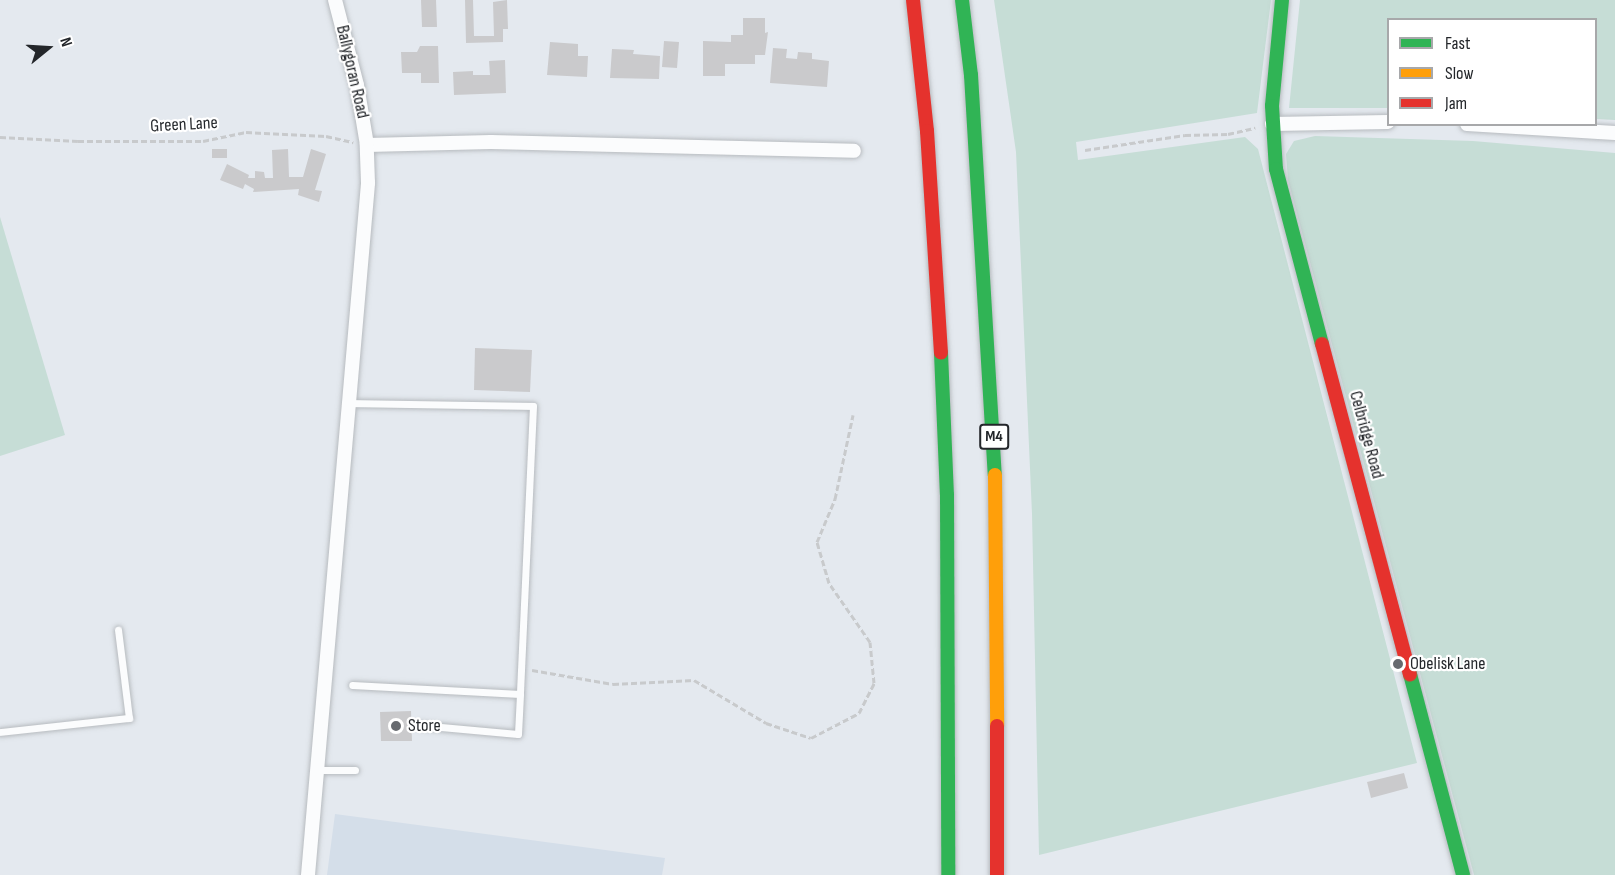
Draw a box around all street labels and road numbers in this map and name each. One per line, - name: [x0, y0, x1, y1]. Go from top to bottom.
- street label: Ballygoran Road: [331, 23, 373, 121]
- street label: Green Lane: [150, 112, 218, 138]
- street label: Celbridge Road: [1344, 389, 1388, 481]
- road number: M4: [979, 424, 1009, 450]

